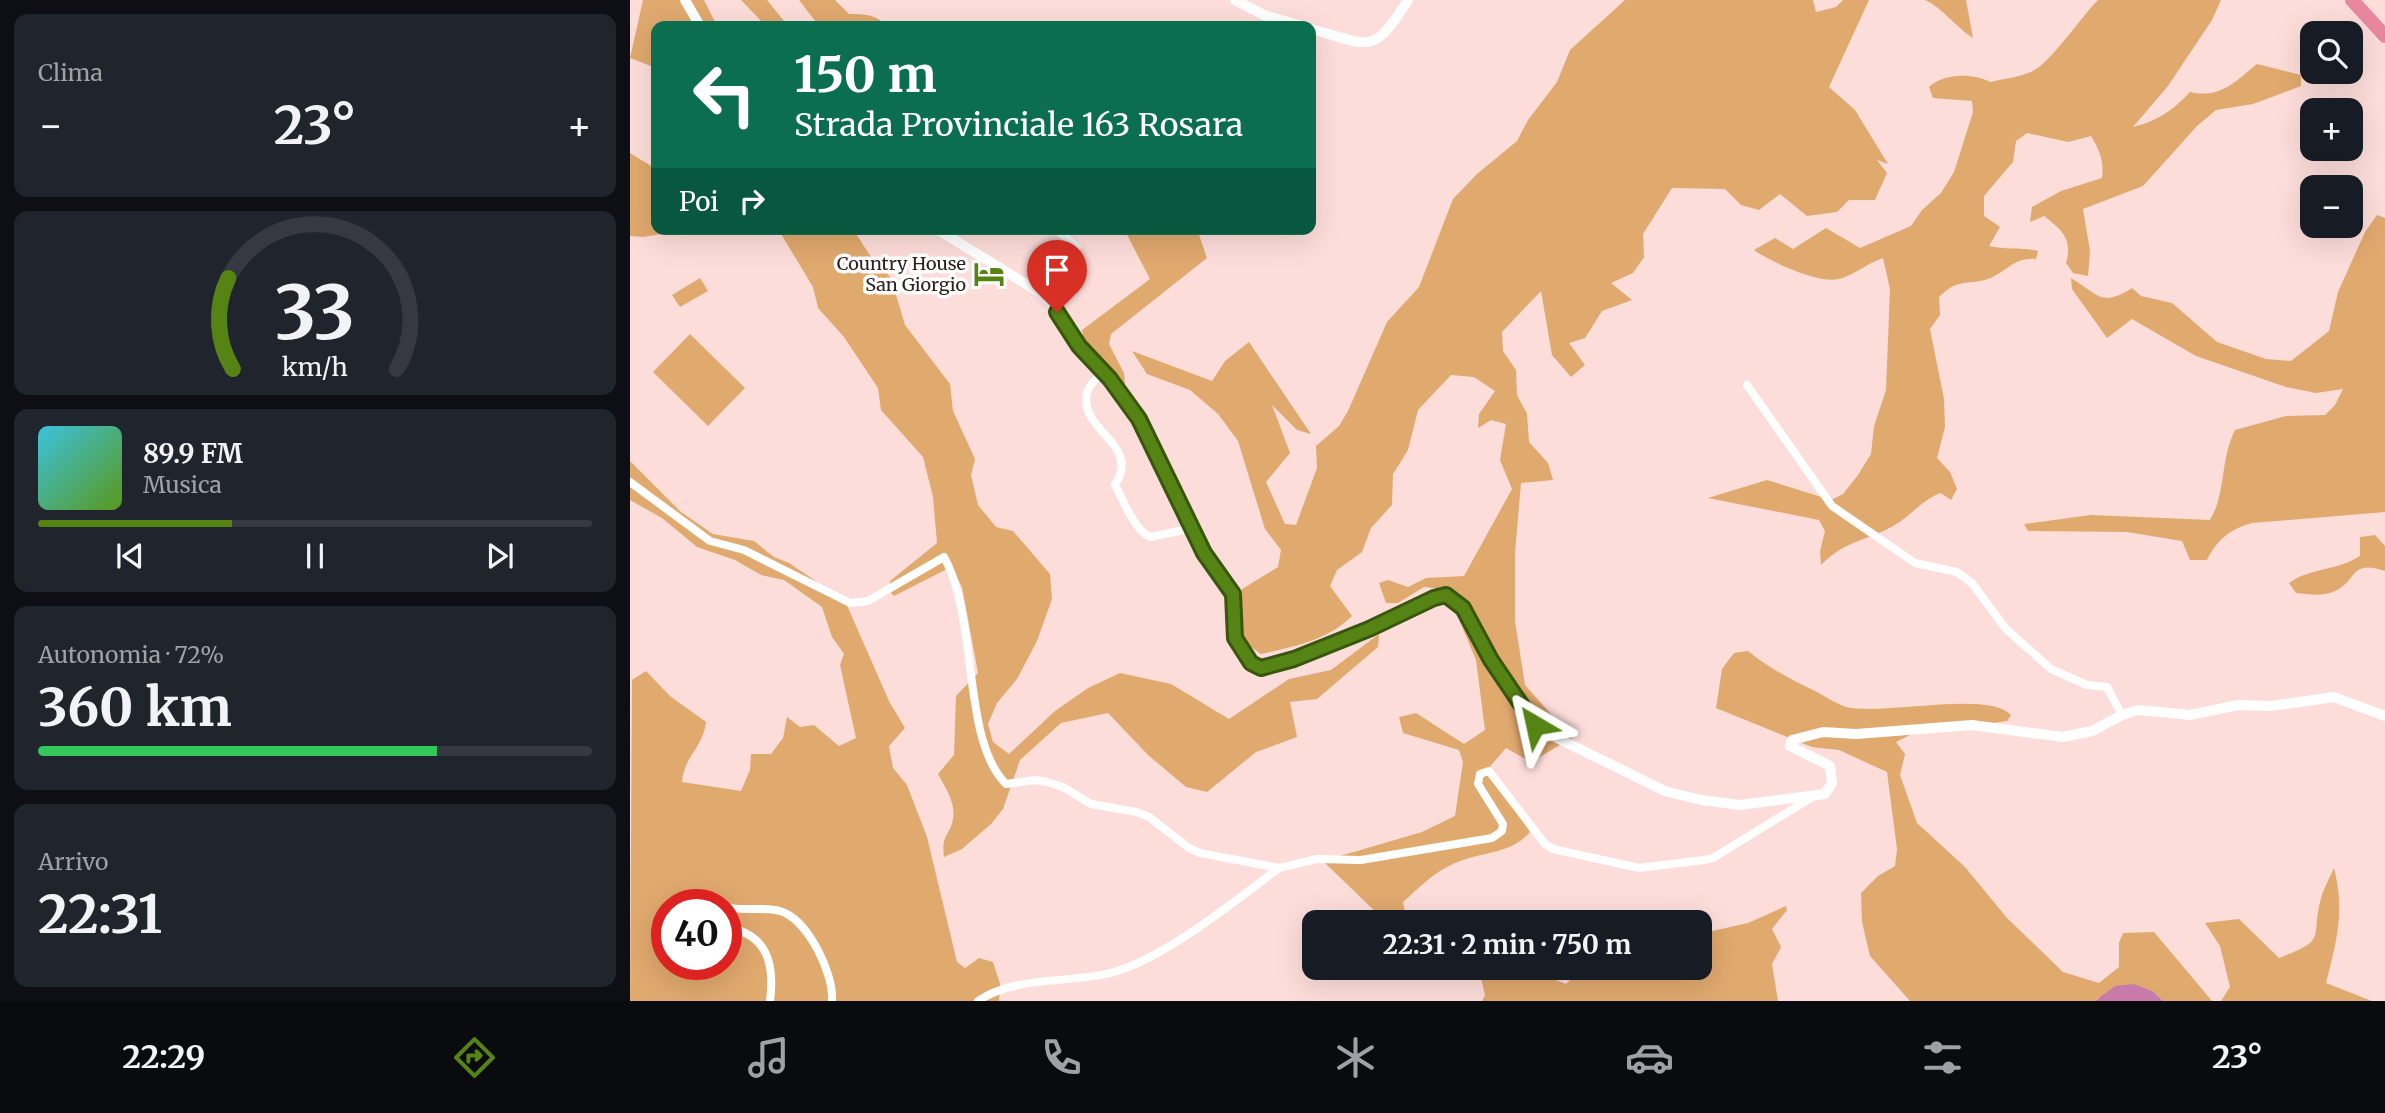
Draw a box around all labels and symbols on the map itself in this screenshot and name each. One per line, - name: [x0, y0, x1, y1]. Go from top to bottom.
- pin: [1027, 240, 1087, 312]
- place label: Country House San Giorgio: [837, 252, 966, 296]
- hotel icon: Country House San Giorgio: [972, 257, 1006, 291]
- position arrow: [1498, 688, 1572, 762]
- speed limit sign: 40: [651, 889, 742, 980]

